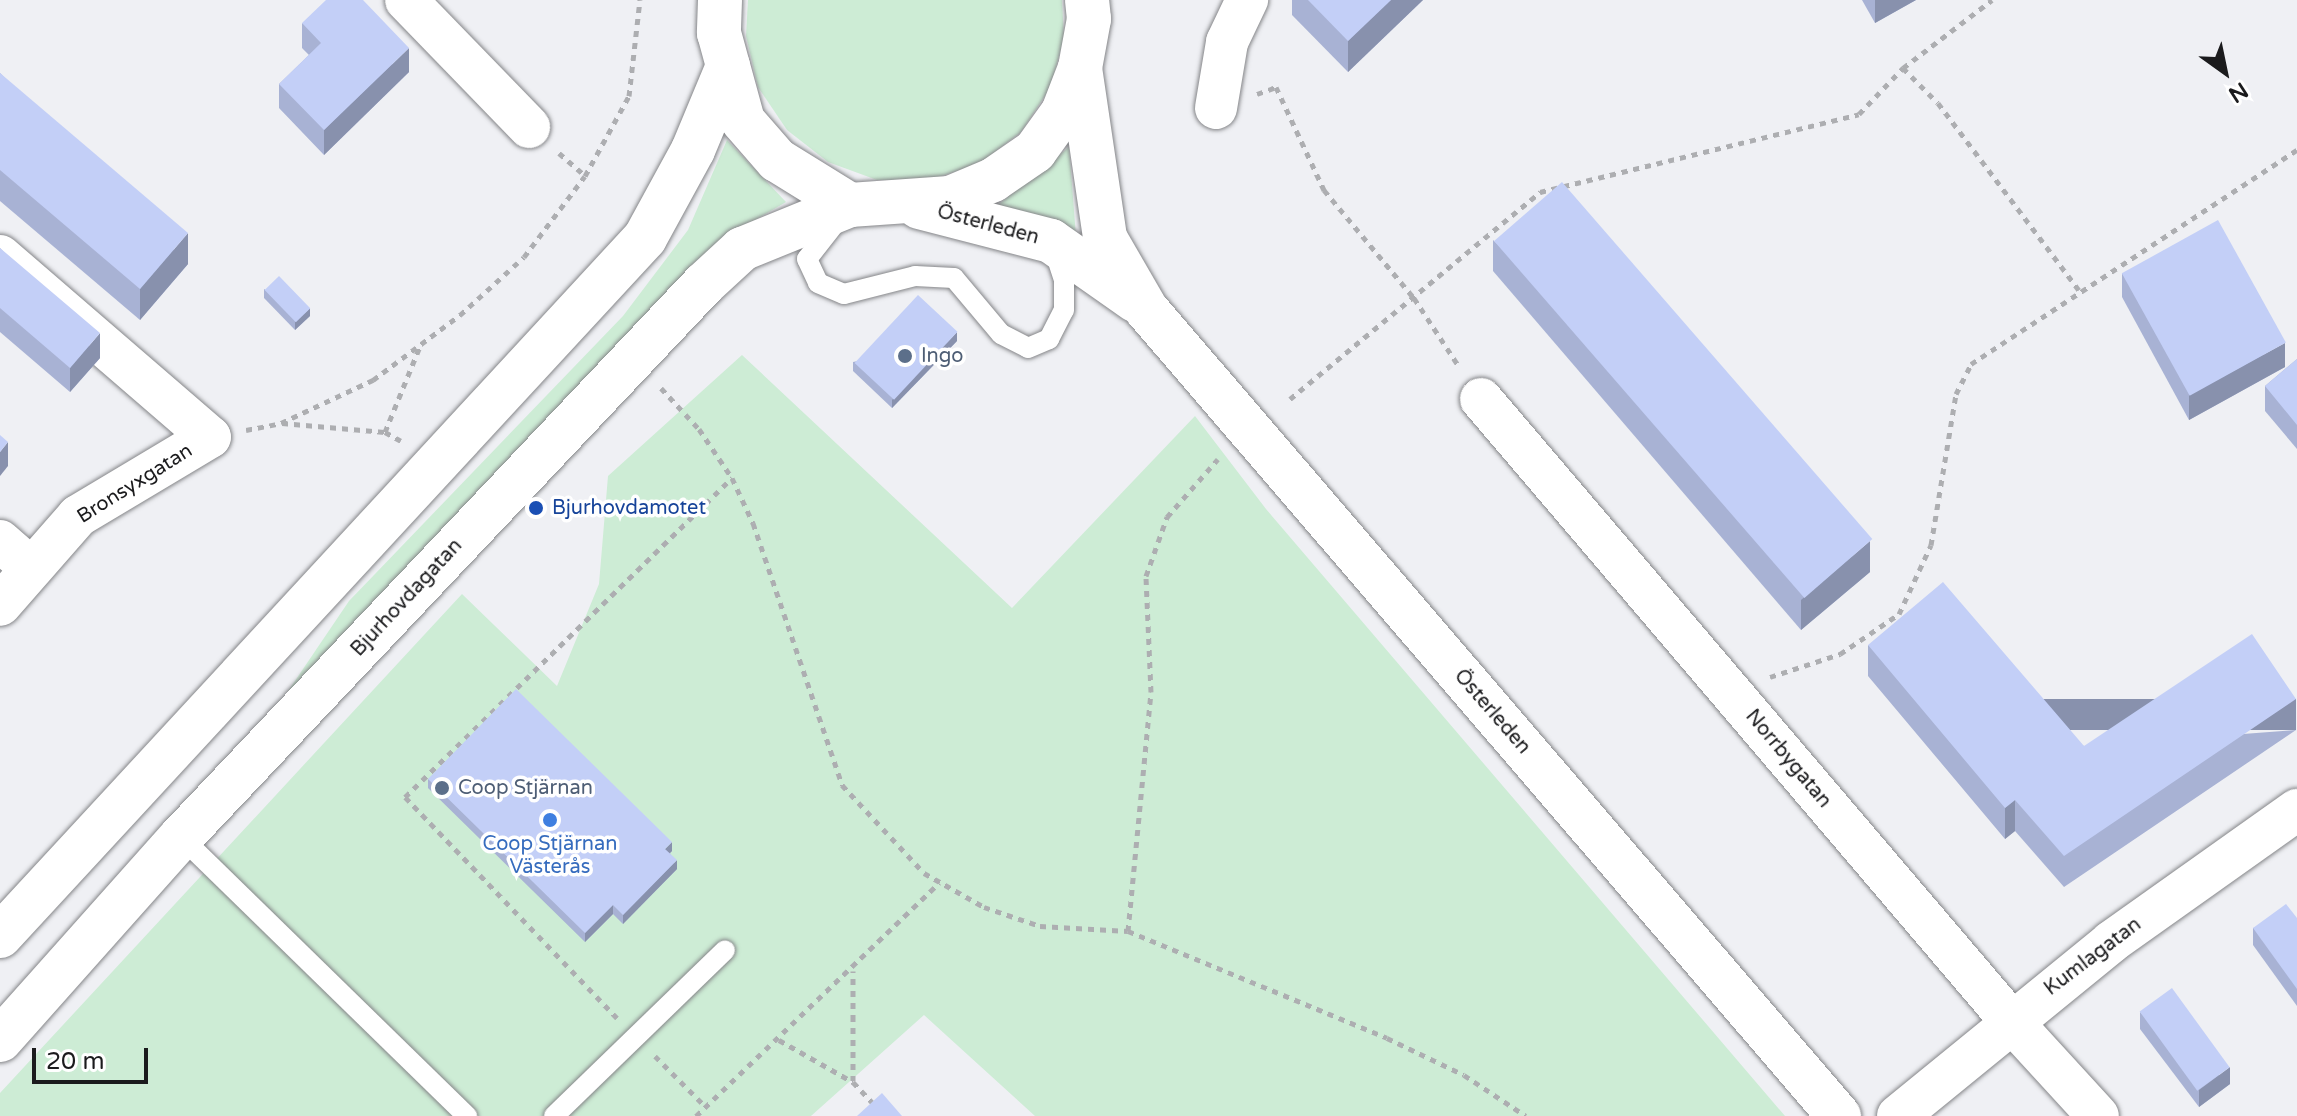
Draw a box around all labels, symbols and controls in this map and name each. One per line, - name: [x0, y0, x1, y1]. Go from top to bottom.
- north arrow: [2185, 32, 2265, 112]
- text: N: [2224, 76, 2253, 108]
- street label: Österleden: [934, 200, 1042, 250]
- place label: Ingo: [921, 344, 963, 368]
- marker: Ingo: [896, 347, 914, 365]
- street label: Bronsyxgatan: [73, 439, 197, 529]
- place label: Bjurhovdamotet: [552, 496, 706, 520]
- marker: Bjurhovdamotet: [527, 499, 545, 517]
- street label: Bjurhovdagatan: [346, 534, 468, 662]
- street label: Österleden: [1449, 665, 1535, 759]
- street label: Norrbygatan: [1740, 705, 1836, 813]
- place label: Coop Stjärnan: [458, 776, 593, 800]
- marker: Coop Stjärnan: [433, 779, 451, 797]
- marker: Coop Stjärnan Västerås: [541, 811, 559, 829]
- place label: Coop Stjärnan Västerås: [483, 832, 617, 879]
- street label: Kumlagatan: [2040, 913, 2146, 1001]
- scale bar: [36, 1032, 152, 1082]
- text: 20 m: [46, 1047, 104, 1076]

